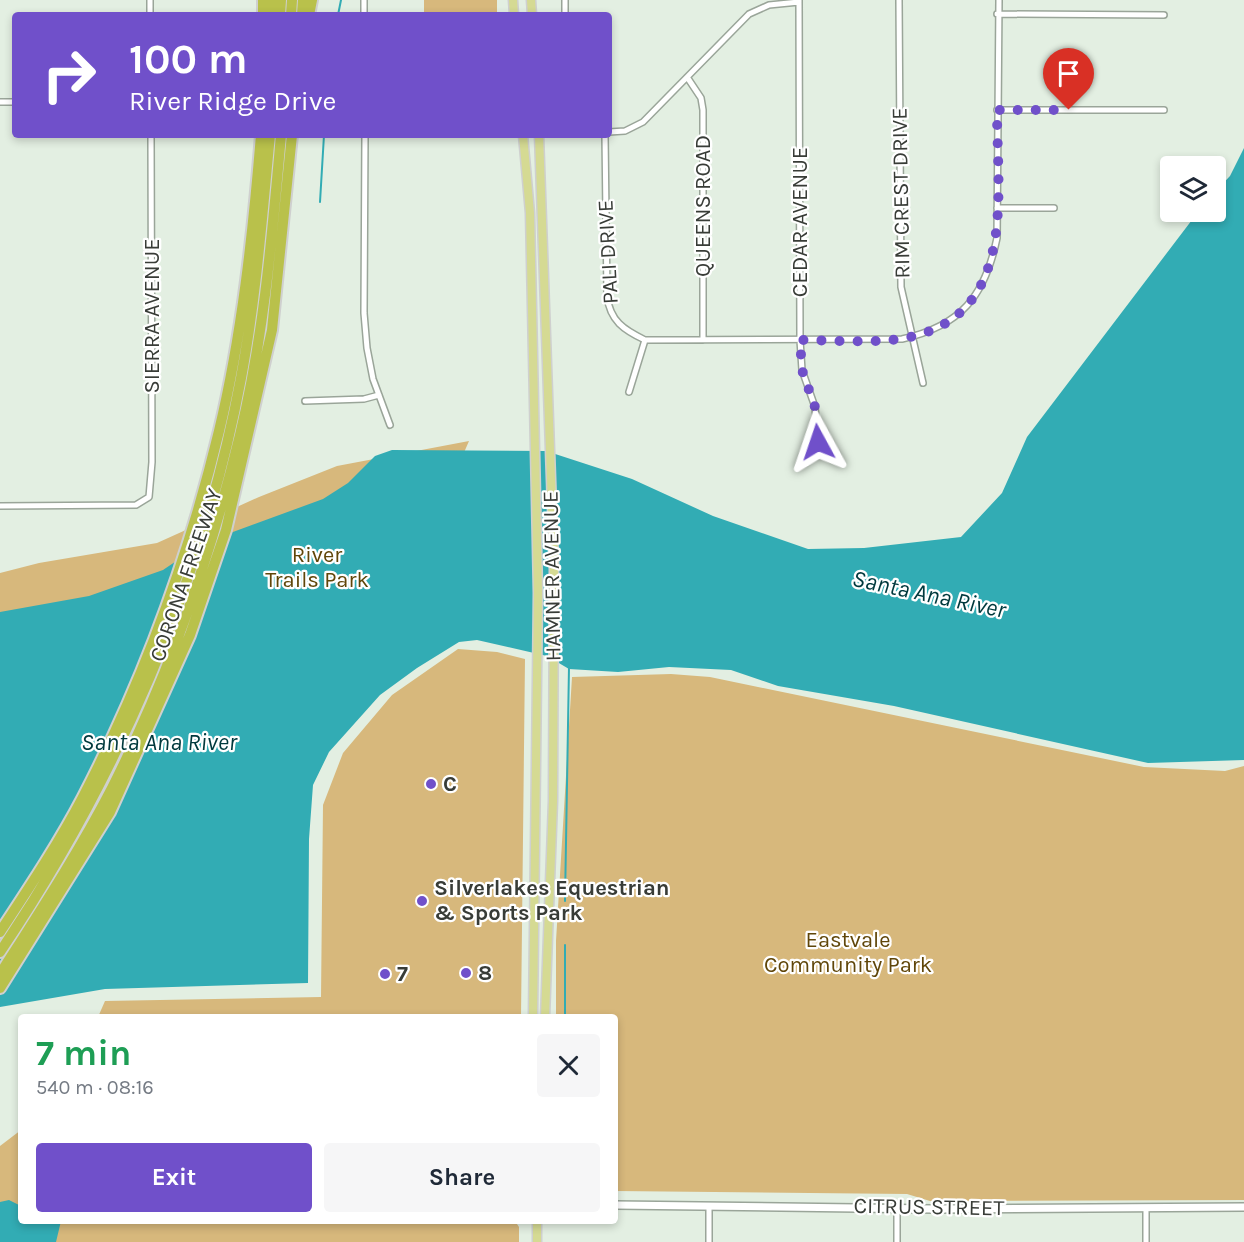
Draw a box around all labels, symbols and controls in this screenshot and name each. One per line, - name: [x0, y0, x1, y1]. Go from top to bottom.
- text: 100 m: [129, 34, 248, 84]
- icon: right: [30, 36, 108, 114]
- pin: [1043, 48, 1094, 110]
- icon: arrive: [1052, 57, 1085, 90]
- text: River Ridge Drive: [129, 85, 336, 117]
- street label: RIM CREST DRIVE: [887, 107, 915, 279]
- street label: QUEENS ROAD: [690, 135, 716, 277]
- street label: CEDAR AVENUE: [787, 147, 813, 297]
- map controls: [1160, 156, 1226, 222]
- button: layers: [1160, 156, 1226, 222]
- street label: PALI DRIVE: [592, 199, 624, 305]
- street label: SIERRA AVENUE: [139, 238, 165, 394]
- position arrow: [786, 410, 850, 474]
- street label: CORONA FREEWAY: [144, 485, 228, 665]
- street label: HAMNER AVENUE: [538, 490, 566, 662]
- park label: River Trails Park: [265, 542, 369, 593]
- water label: Santa Ana River: [850, 564, 1009, 624]
- water label: Santa Ana River: [81, 728, 238, 756]
- place label: C: [443, 771, 457, 797]
- marker: C: [424, 777, 438, 791]
- place label: Silverlakes Equestrian & Sports Park: [434, 875, 670, 926]
- marker: Silverlakes Equestrian & Sports Park: [415, 894, 429, 908]
- park label: Eastvale Community Park: [764, 927, 932, 978]
- place label: 8: [478, 960, 492, 986]
- place label: 7: [397, 961, 408, 987]
- marker: 8: [459, 966, 473, 980]
- marker: 7: [378, 967, 392, 981]
- text: 7 min: [36, 1032, 131, 1074]
- button: close: [537, 1034, 600, 1097]
- text: 540 m · 08:16: [36, 1076, 154, 1099]
- button: Exit: [36, 1143, 312, 1212]
- button: Share: [324, 1143, 600, 1212]
- street label: CITRUS STREET: [854, 1193, 1004, 1221]

